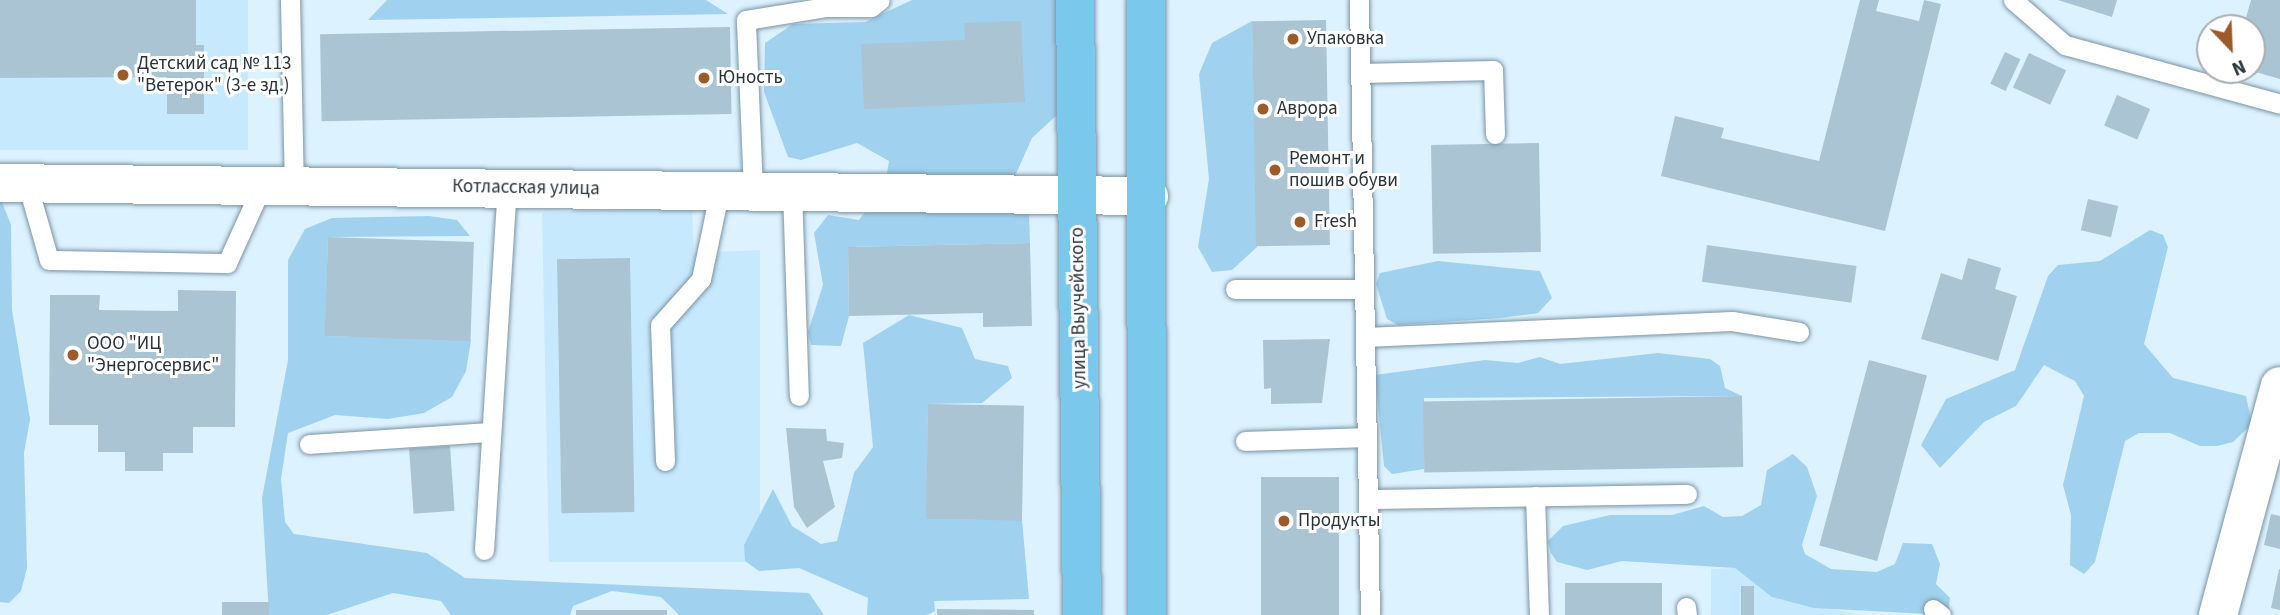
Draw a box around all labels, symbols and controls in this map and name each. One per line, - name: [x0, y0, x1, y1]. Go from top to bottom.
- north arrow: [2196, 14, 2266, 84]
- place label: Упаковка: [1307, 28, 1384, 50]
- marker: Упаковка: [1285, 31, 1301, 47]
- text: N: [2228, 52, 2250, 82]
- place label: Детский сад № 113 "Ветерок" (3-е зд.): [137, 53, 291, 97]
- marker: Детский сад № 113 "Ветерок" (3-е зд.): [115, 67, 131, 83]
- place label: Юность: [718, 67, 783, 89]
- marker: Юность: [696, 70, 712, 86]
- place label: Аврора: [1277, 98, 1338, 120]
- marker: Аврора: [1255, 101, 1271, 117]
- place label: Ремонт и пошив обуви: [1289, 148, 1398, 192]
- marker: Ремонт и пошив обуви: [1267, 162, 1283, 178]
- street label: Котласская улица: [452, 175, 600, 201]
- place label: Fresh: [1314, 211, 1357, 233]
- marker: Fresh: [1292, 214, 1308, 230]
- street label: улица Выучейского: [1066, 227, 1092, 389]
- place label: ООО "ИЦ "Энергосервис": [87, 333, 219, 377]
- marker: ООО "ИЦ "Энергосервис": [65, 347, 81, 363]
- place label: Продукты: [1298, 510, 1381, 532]
- marker: Продукты: [1276, 513, 1292, 529]

